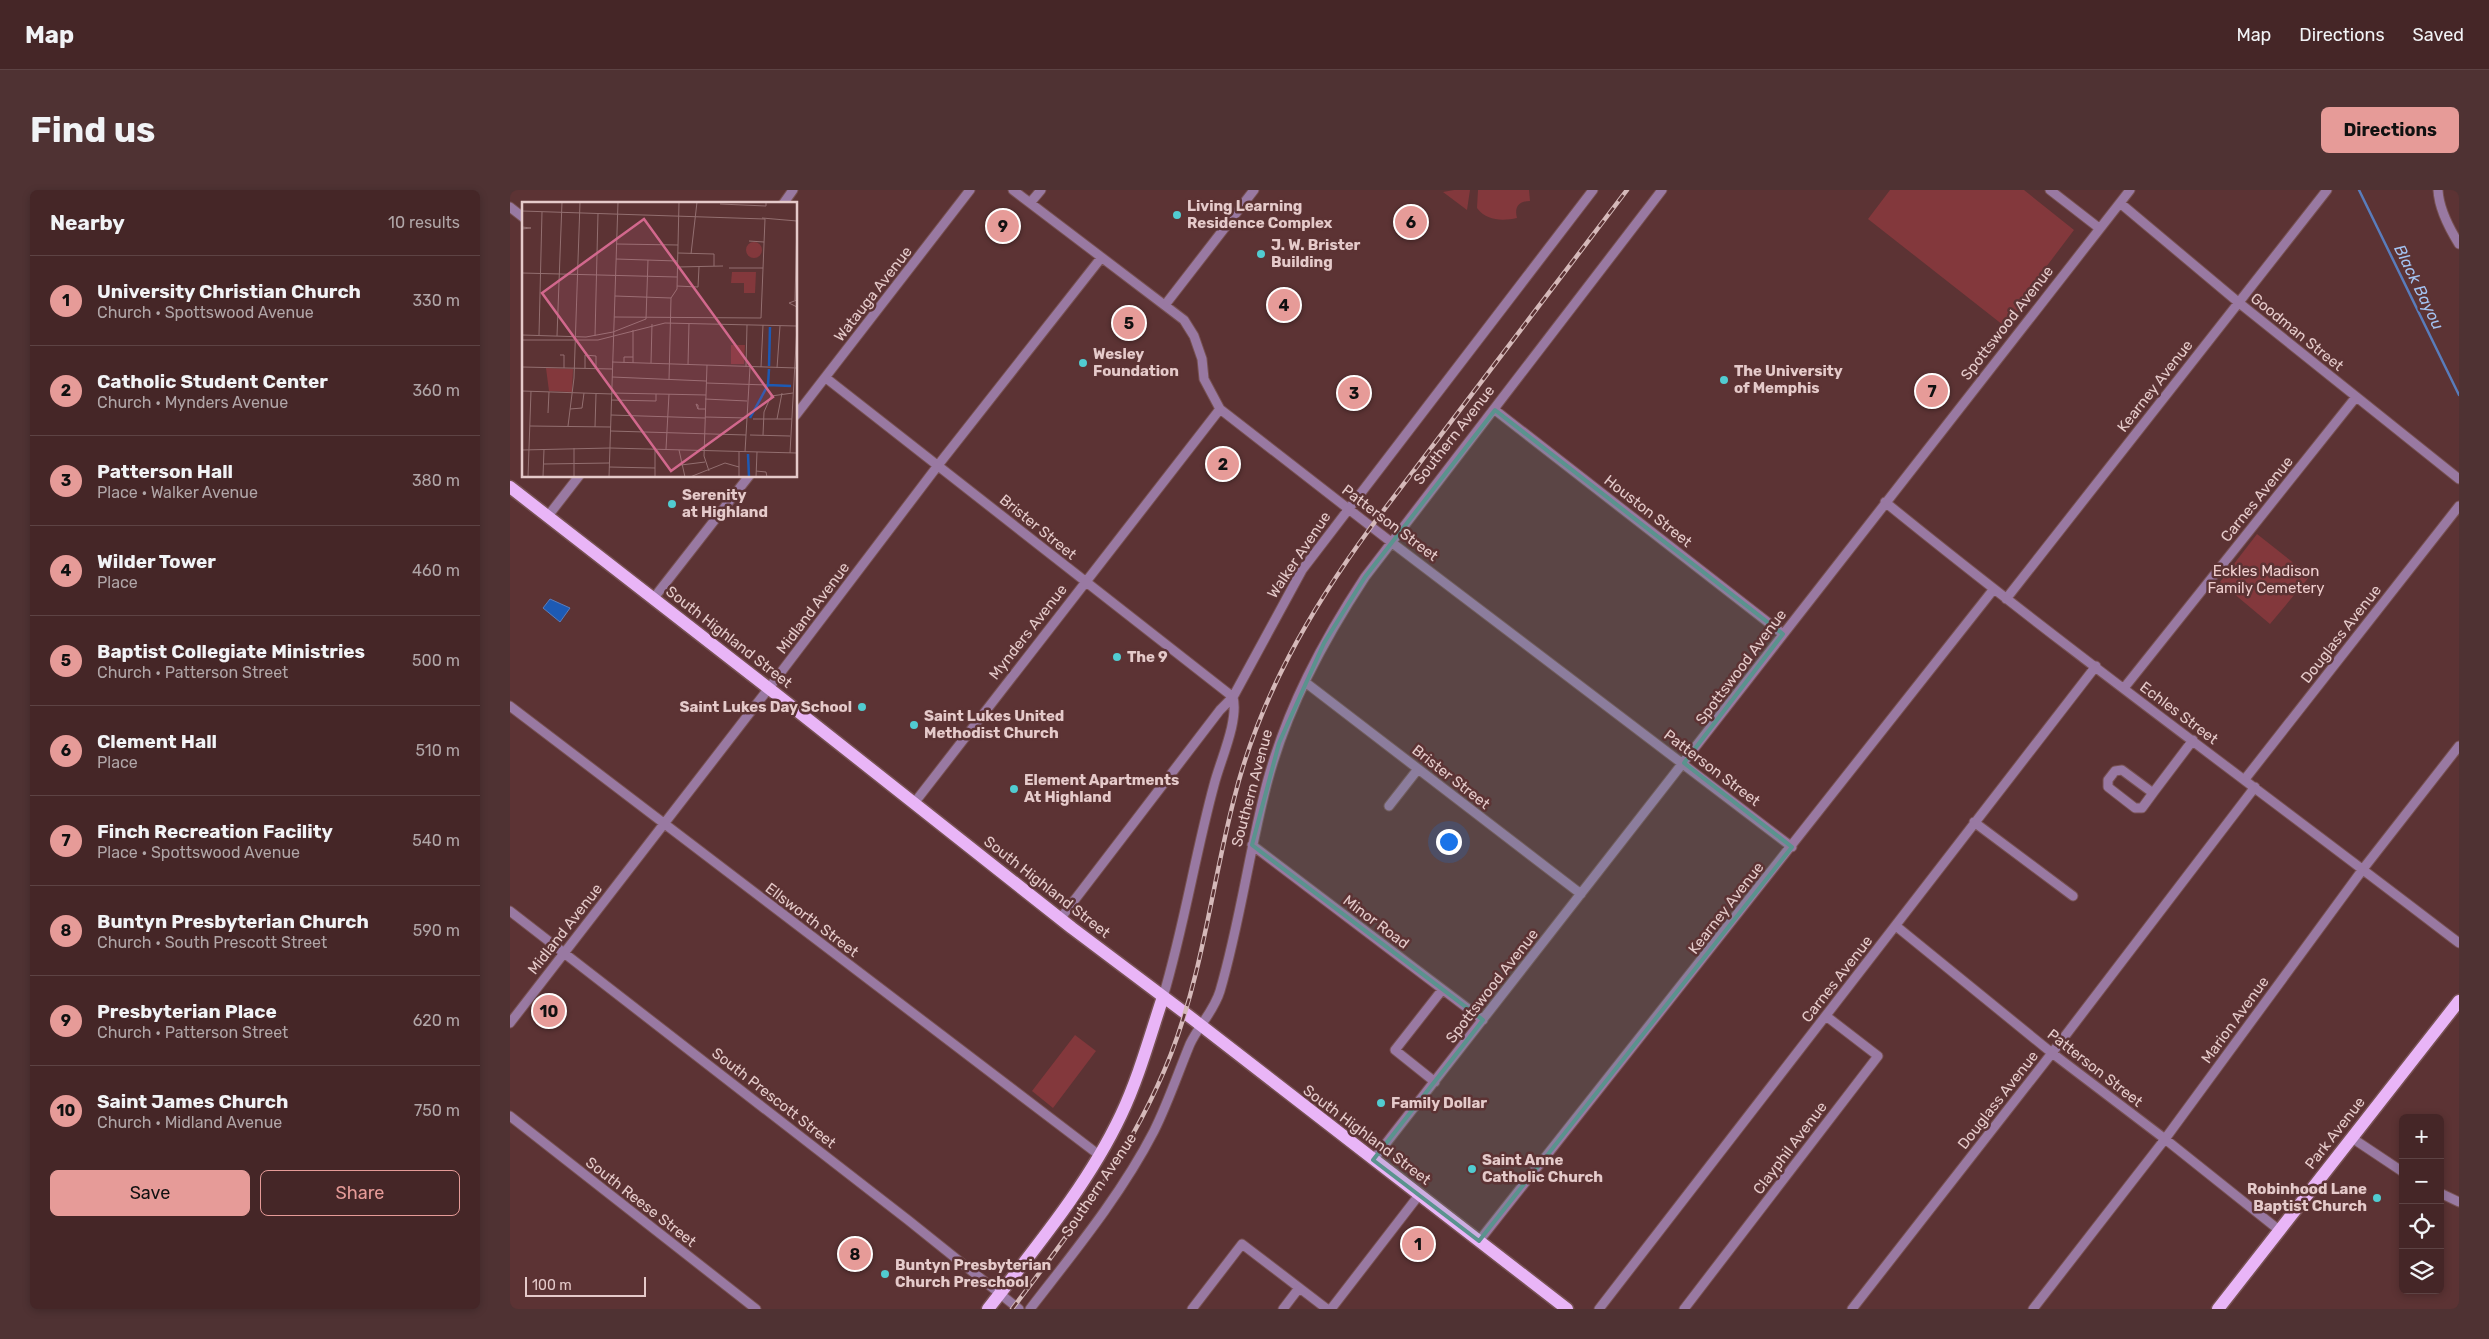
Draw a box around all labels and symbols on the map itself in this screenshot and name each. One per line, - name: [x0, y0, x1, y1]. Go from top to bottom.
- place label: Living Learning Residence Complex: [1187, 197, 1333, 232]
- inset map: [522, 202, 798, 478]
- pin: 6: [1395, 203, 1427, 241]
- pin: 9: [987, 207, 1019, 245]
- marker: Living Learning Residence Complex: [1171, 209, 1183, 221]
- place label: J. W. Brister Building: [1271, 236, 1361, 271]
- water label: Black Bayou: [2390, 241, 2448, 333]
- street label: Watauga Avenue: [830, 243, 916, 345]
- marker: J. W. Brister Building: [1255, 248, 1267, 260]
- street label: Spottswood Avenue: [1957, 262, 2057, 384]
- pin: 4: [1268, 286, 1300, 324]
- street label: Goodman Street: [2247, 289, 2347, 375]
- pin: 5: [1113, 304, 1145, 342]
- street label: Kearney Avenue: [2113, 336, 2197, 436]
- place label: Wesley Foundation: [1093, 345, 1179, 380]
- marker: Wesley Foundation: [1077, 357, 1089, 369]
- place label: The University of Memphis: [1734, 362, 1843, 397]
- pin: 7: [1916, 372, 1948, 410]
- pin: 3: [1338, 374, 1370, 412]
- marker: The University of Memphis: [1718, 374, 1730, 386]
- street label: Southern Avenue: [1410, 382, 1498, 488]
- pin: 2: [1207, 445, 1239, 483]
- street label: Carnes Avenue: [2217, 453, 2297, 545]
- street label: Houston Street: [1600, 471, 1696, 551]
- street label: Patterson Street: [1338, 481, 1442, 565]
- place label: Serenity at Highland: [682, 486, 768, 521]
- street label: Brister Street: [996, 491, 1080, 564]
- marker: Serenity at Highland: [666, 498, 678, 510]
- street label: Walker Avenue: [1263, 508, 1335, 602]
- street label: Midland Avenue: [773, 559, 853, 657]
- park label: Eckles Madison Family Cemetery: [2207, 562, 2325, 597]
- street label: Mynders Avenue: [985, 581, 1071, 683]
- street label: Douglass Avenue: [2297, 581, 2385, 687]
- street label: South Highland Street: [662, 582, 796, 692]
- street label: Spottswood Avenue: [1692, 606, 1790, 728]
- place label: The 9: [1127, 648, 1168, 666]
- marker: The 9: [1111, 651, 1123, 663]
- street label: Echles Street: [2136, 678, 2222, 748]
- place label: Saint Lukes Day School: [680, 698, 852, 716]
- marker: Saint Lukes Day School: [856, 701, 868, 713]
- place label: Saint Lukes United Methodist Church: [924, 707, 1064, 742]
- marker: Saint Lukes United Methodist Church: [908, 719, 920, 731]
- street label: Patterson Street: [1660, 726, 1764, 810]
- street label: Southern Avenue: [1228, 727, 1276, 849]
- street label: Brister Street: [1409, 741, 1494, 813]
- place label: Element Apartments At Highland: [1024, 771, 1179, 806]
- marker: Element Apartments At Highland: [1008, 783, 1020, 795]
- your location: [1436, 829, 1462, 855]
- street label: South Highland Street: [980, 832, 1114, 942]
- street label: Kearney Avenue: [1684, 858, 1768, 958]
- street label: Ellsworth Street: [762, 879, 862, 961]
- street label: Midland Avenue: [524, 880, 606, 978]
- street label: Minor Road: [1340, 891, 1412, 953]
- street label: Spottswood Avenue: [1442, 925, 1542, 1047]
- street label: Carnes Avenue: [1798, 932, 1876, 1026]
- street label: Marion Avenue: [2197, 973, 2273, 1067]
- pin: 10: [533, 992, 565, 1030]
- street label: Patterson Street: [2044, 1025, 2146, 1111]
- street label: South Prescott Street: [708, 1044, 840, 1152]
- street label: Douglass Avenue: [1954, 1047, 2042, 1153]
- street label: South Highland Street: [1300, 1081, 1434, 1189]
- street label: Park Avenue: [2301, 1093, 2369, 1173]
- place label: Family Dollar: [1391, 1094, 1487, 1112]
- marker: Family Dollar: [1375, 1097, 1387, 1109]
- street label: Clayphil Avenue: [1749, 1098, 1831, 1198]
- street label: Southern Avenue: [1058, 1130, 1140, 1240]
- place label: Saint Anne Catholic Church: [1482, 1151, 1603, 1186]
- street label: South Reese Street: [582, 1153, 700, 1251]
- marker: Saint Anne Catholic Church: [1466, 1163, 1478, 1175]
- place label: Robinhood Lane Baptist Church: [2247, 1180, 2367, 1215]
- marker: Robinhood Lane Baptist Church: [2371, 1192, 2383, 1204]
- pin: 1: [1402, 1225, 1434, 1263]
- pin: 8: [839, 1235, 871, 1273]
- place label: Buntyn Presbyterian Church Preschool: [895, 1256, 1051, 1291]
- marker: Buntyn Presbyterian Church Preschool: [879, 1268, 891, 1280]
- scale bar: [525, 1274, 646, 1297]

